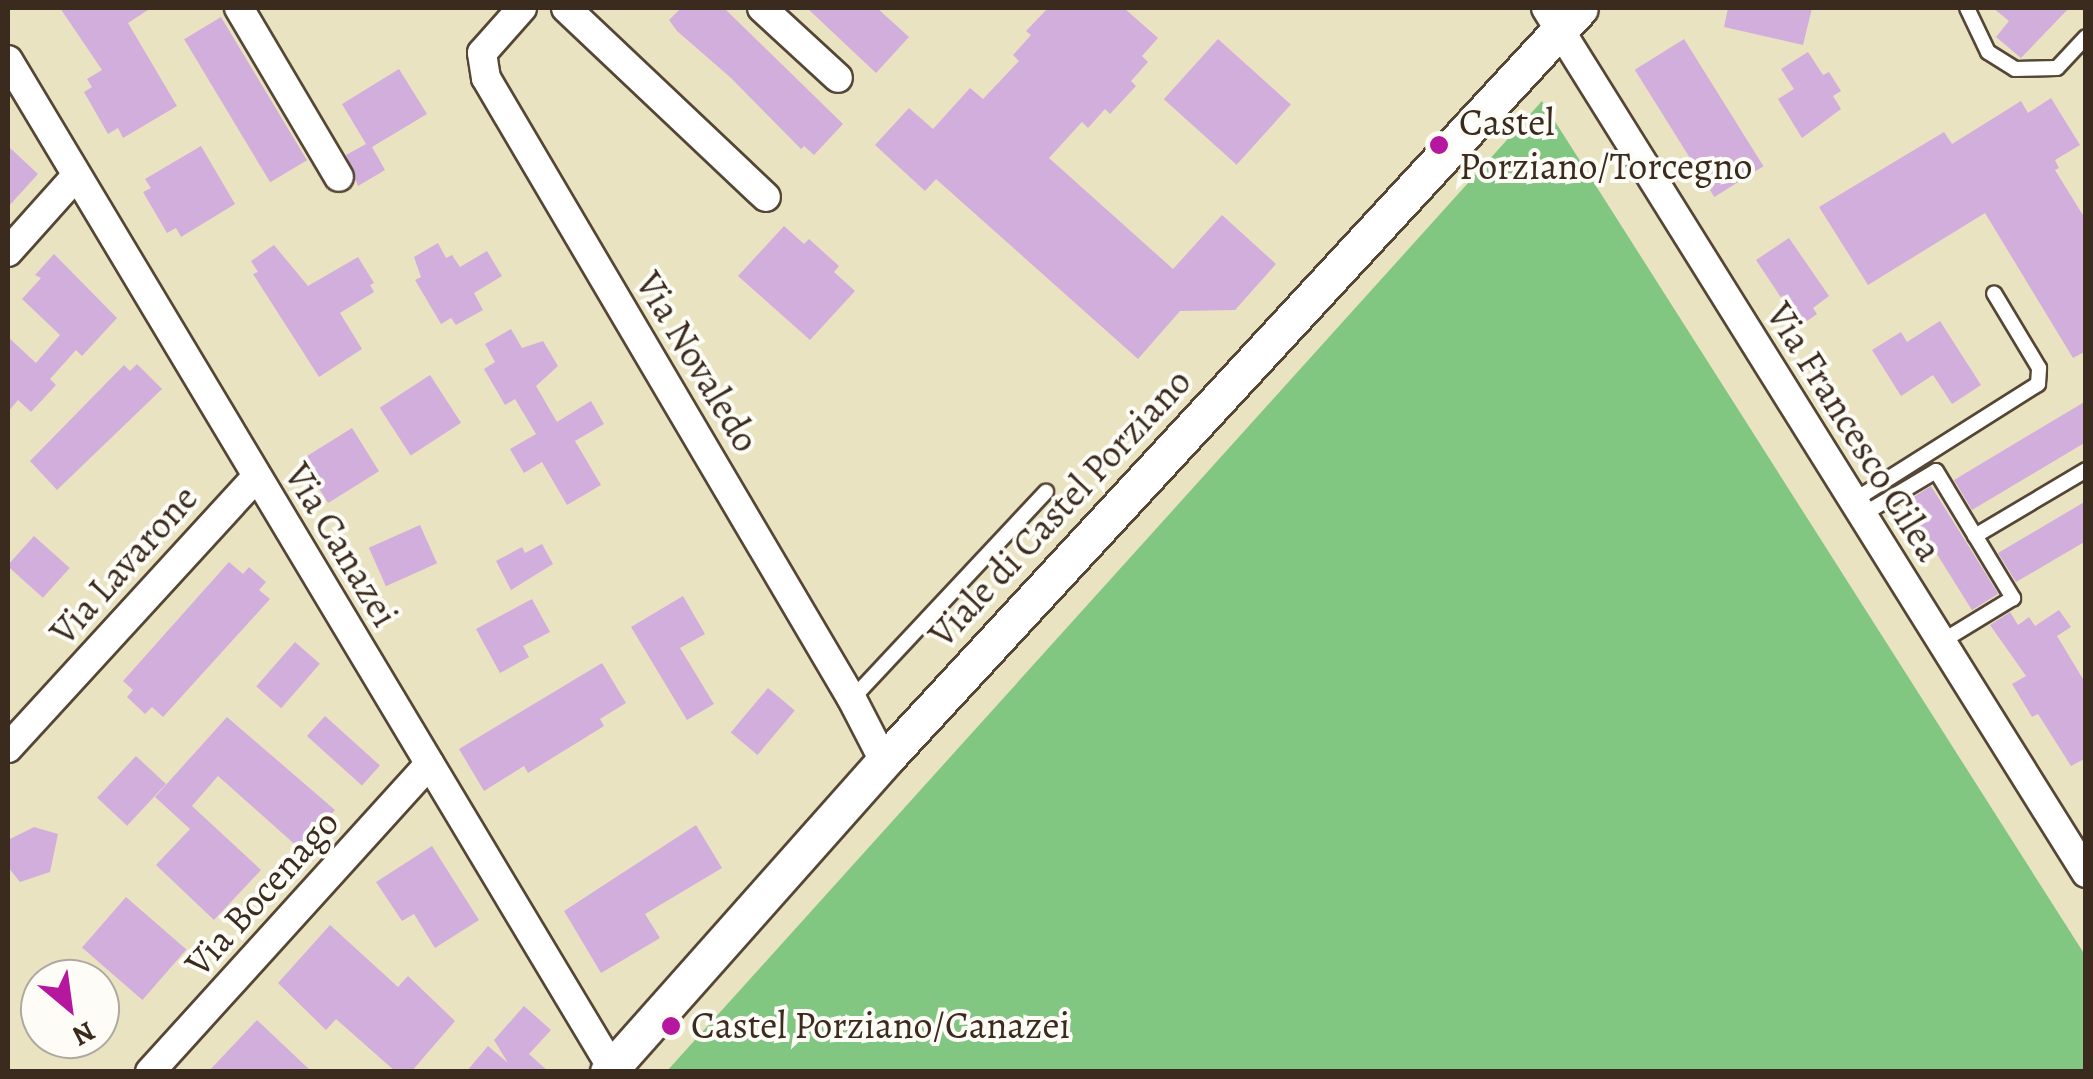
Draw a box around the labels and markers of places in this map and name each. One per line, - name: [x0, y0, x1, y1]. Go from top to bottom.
- place label: Castel Porziano/Torcegno: [1459, 100, 1752, 190]
- marker: Castel Porziano/Torcegno: [1428, 134, 1450, 156]
- place label: Castel Porziano/Canazei: [691, 1003, 1070, 1049]
- marker: Castel Porziano/Canazei: [660, 1015, 682, 1037]

